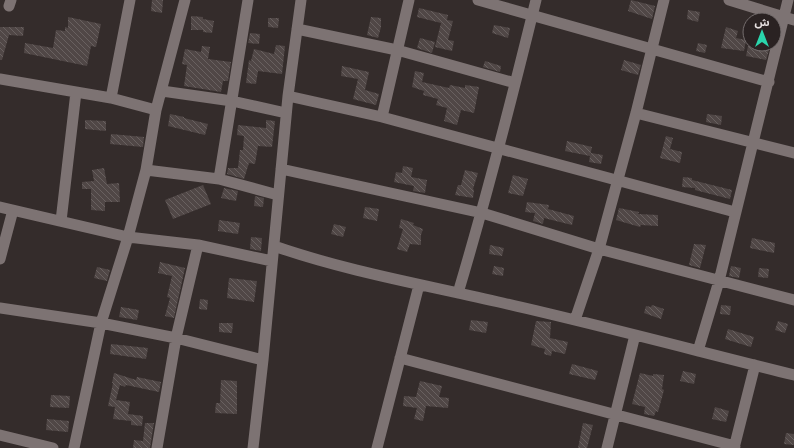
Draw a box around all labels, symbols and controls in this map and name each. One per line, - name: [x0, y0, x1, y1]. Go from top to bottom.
- north arrow: [742, 12, 782, 52]
- text: ش: [754, 16, 770, 29]

